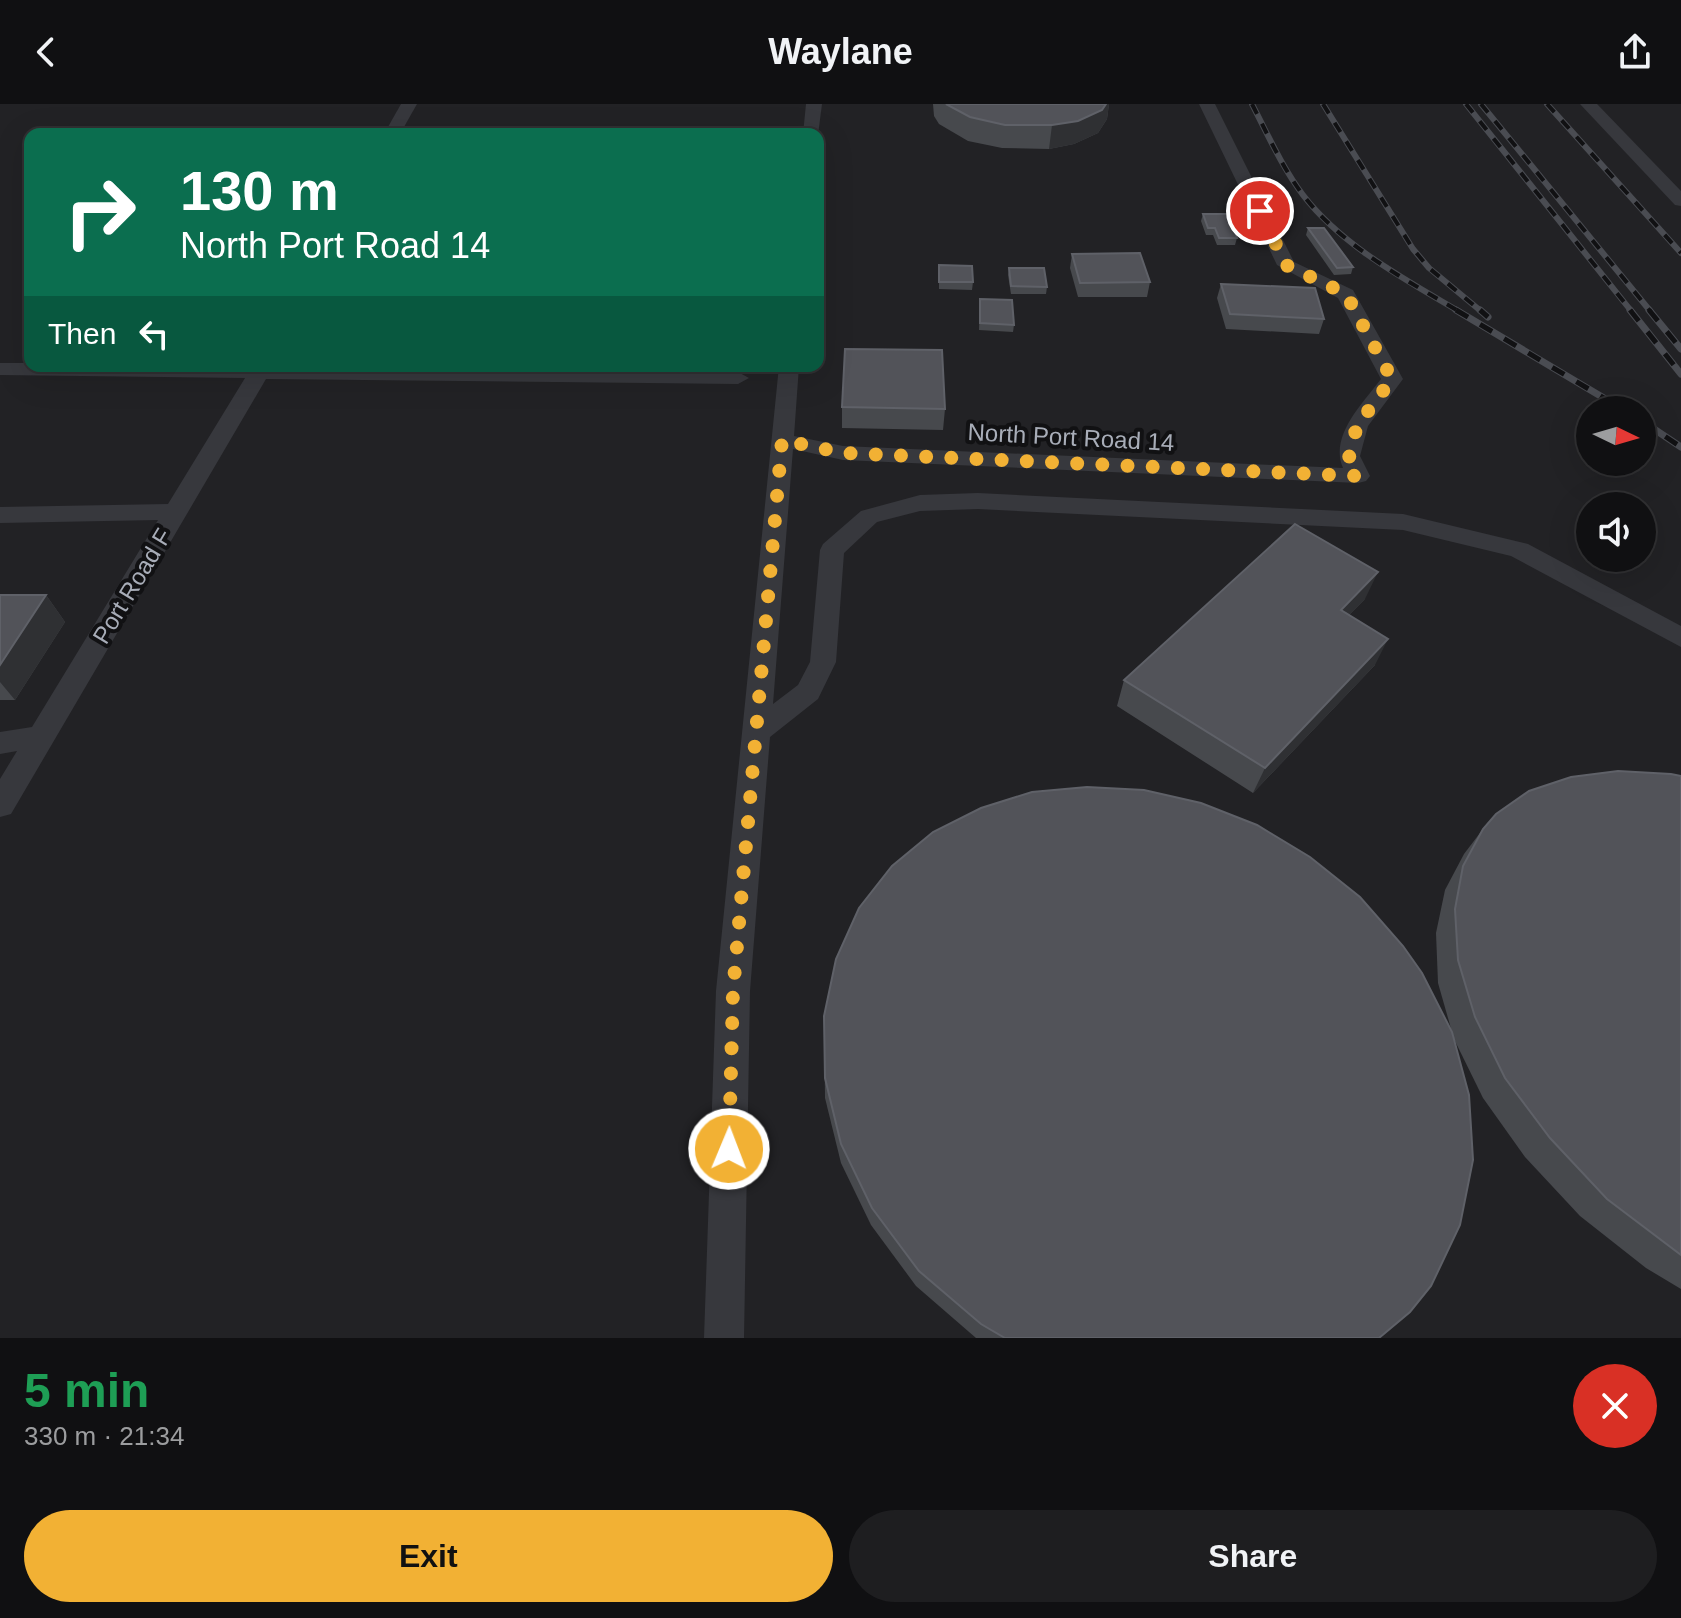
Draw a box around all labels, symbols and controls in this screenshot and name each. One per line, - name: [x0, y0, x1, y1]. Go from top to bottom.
- icon: back: [24, 30, 68, 74]
- icon: share: [1613, 30, 1657, 74]
- text: Waylane: [768, 31, 913, 72]
- text: 130 m: [180, 159, 339, 222]
- icon: right: [48, 160, 152, 264]
- pin: [1226, 177, 1294, 245]
- icon: arrive: [1238, 189, 1282, 233]
- text: North Port Road 14: [180, 225, 490, 266]
- icon: left: [132, 312, 176, 356]
- text: Then: [48, 317, 116, 350]
- north arrow: [1576, 396, 1656, 476]
- map controls: [1576, 396, 1656, 572]
- street label: North Port Road 14: [967, 418, 1175, 456]
- button: sound: [1576, 492, 1656, 572]
- street label: Port Road F: [87, 524, 177, 648]
- position arrow: [687, 1107, 771, 1191]
- text: 5 min: [24, 1364, 149, 1417]
- button: close: [1573, 1364, 1657, 1448]
- text: 330 m · 21:34: [24, 1421, 184, 1451]
- button: Exit: [24, 1510, 833, 1602]
- button: Share: [849, 1510, 1657, 1602]

